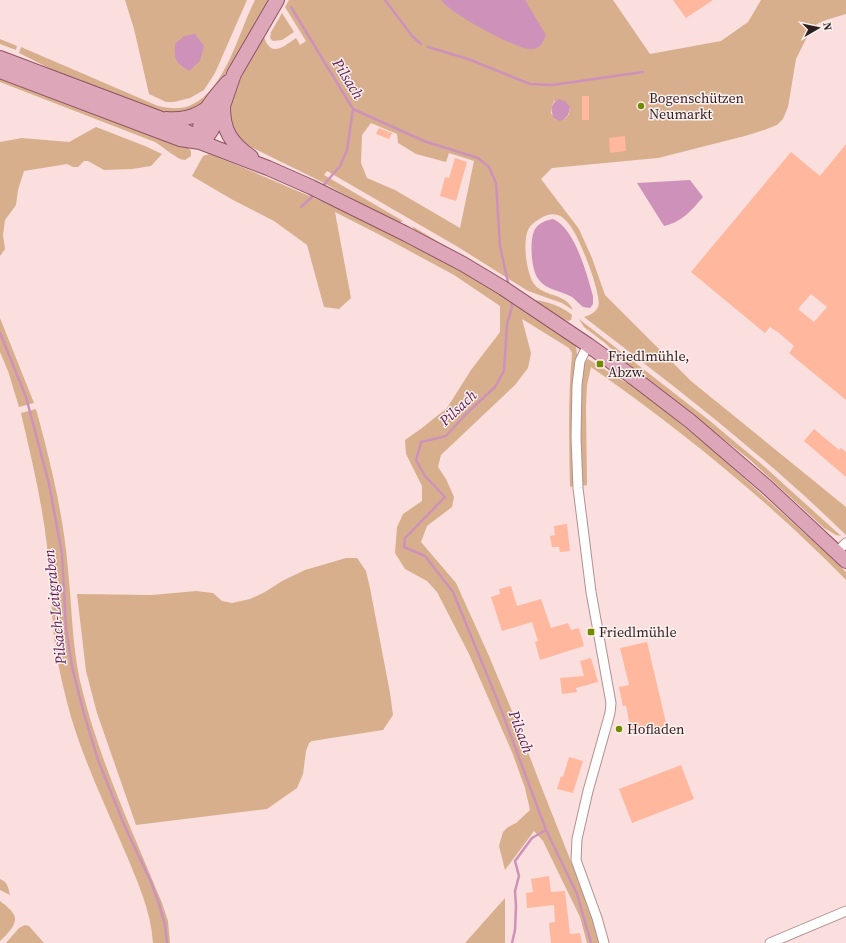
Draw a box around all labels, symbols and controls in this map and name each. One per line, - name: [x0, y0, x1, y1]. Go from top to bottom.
- north arrow: [798, 8, 838, 48]
- text: N: [819, 21, 835, 32]
- water label: Pilsach: [327, 54, 369, 103]
- place label: Bogenschützen Neumarkt: [649, 88, 745, 124]
- marker: Bogenschützen Neumarkt: [636, 101, 646, 111]
- place label: Friedlmühle, Abzw.: [608, 346, 690, 382]
- marker: Friedlmühle, Abzw.: [595, 359, 605, 369]
- water label: Pilsach: [434, 385, 481, 431]
- water label: Pilsach-Leitgraben: [38, 548, 71, 667]
- place label: Friedlmühle: [599, 622, 677, 642]
- marker: Friedlmühle: [586, 627, 596, 637]
- water label: Pilsach: [503, 706, 539, 756]
- place label: Hofladen: [627, 719, 685, 739]
- marker: Hofladen: [614, 724, 624, 734]

